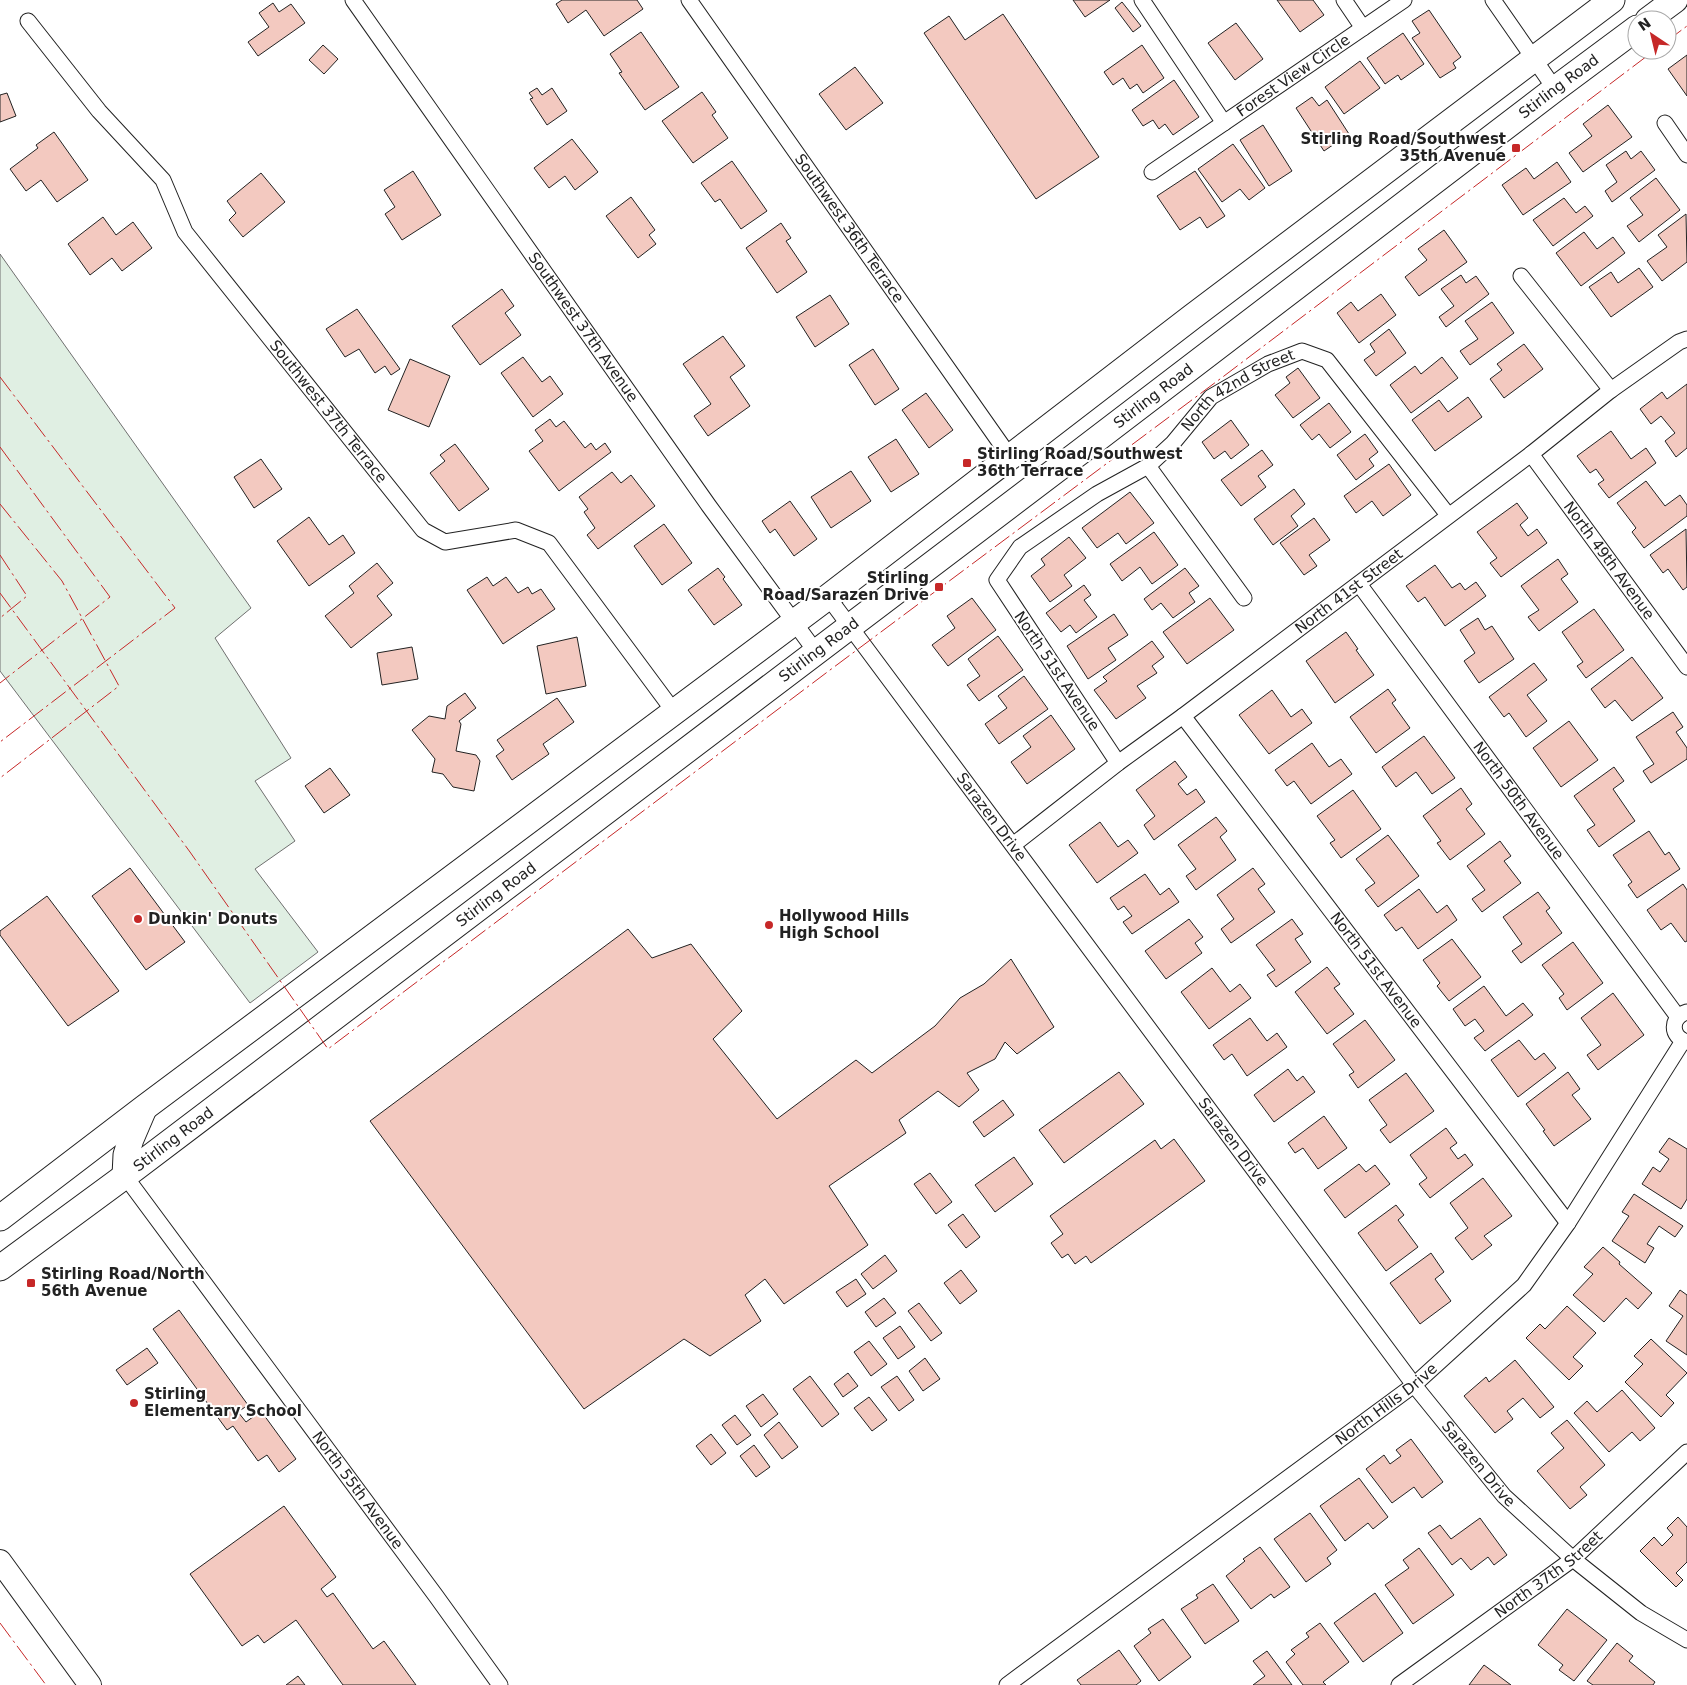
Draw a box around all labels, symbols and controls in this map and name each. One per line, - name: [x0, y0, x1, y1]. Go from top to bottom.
- north arrow: [1627, 10, 1677, 60]
- text: N: [1635, 14, 1654, 34]
- street label: Forest View Circle: [1233, 31, 1353, 121]
- street label: Stirling Road: [1515, 51, 1602, 122]
- place label: Stirling Road/Southwest 35th Avenue: [1301, 130, 1506, 165]
- marker: Stirling Road/Southwest 35th Avenue: [1510, 142, 1522, 154]
- street label: Southwest 36th Terrace: [791, 150, 908, 306]
- street label: Southwest 37th Avenue: [524, 249, 642, 405]
- street label: Southwest 37th Terrace: [266, 337, 391, 487]
- street label: North 42nd Street: [1178, 346, 1297, 435]
- street label: Stirling Road: [1110, 360, 1197, 432]
- place label: Stirling Road/Southwest 36th Terrace: [977, 445, 1182, 480]
- marker: Stirling Road/Southwest 36th Terrace: [961, 457, 973, 469]
- street label: North 49th Avenue: [1560, 498, 1658, 623]
- street label: North 41st Street: [1291, 545, 1406, 637]
- place label: Stirling Road/Sarazen Drive: [763, 569, 929, 604]
- marker: Stirling Road/Sarazen Drive: [933, 581, 945, 593]
- street label: North 51st Avenue: [1010, 608, 1104, 734]
- street label: Stirling Road: [775, 614, 862, 686]
- street label: North 50th Avenue: [1469, 738, 1568, 863]
- street label: Sarazen Drive: [953, 769, 1030, 865]
- street label: Stirling Road: [453, 859, 540, 931]
- place label: Hollywood Hills High School: [779, 907, 909, 942]
- street label: North 51st Avenue: [1326, 909, 1425, 1031]
- place label: Dunkin' Donuts: [148, 910, 278, 928]
- marker: Dunkin' Donuts: [132, 913, 144, 925]
- marker: Hollywood Hills High School: [763, 919, 775, 931]
- street label: Sarazen Drive: [1194, 1094, 1272, 1190]
- street label: Stirling Road: [130, 1103, 217, 1175]
- place label: Stirling Road/North 56th Avenue: [41, 1265, 205, 1300]
- marker: Stirling Road/North 56th Avenue: [25, 1277, 37, 1289]
- street label: North Hills Drive: [1332, 1360, 1441, 1449]
- place label: Stirling Elementary School: [144, 1385, 302, 1420]
- marker: Stirling Elementary School: [128, 1397, 140, 1409]
- street label: Sarazen Drive: [1438, 1418, 1519, 1511]
- street label: North 55th Avenue: [308, 1428, 407, 1553]
- street label: North 37th Street: [1491, 1527, 1606, 1622]

